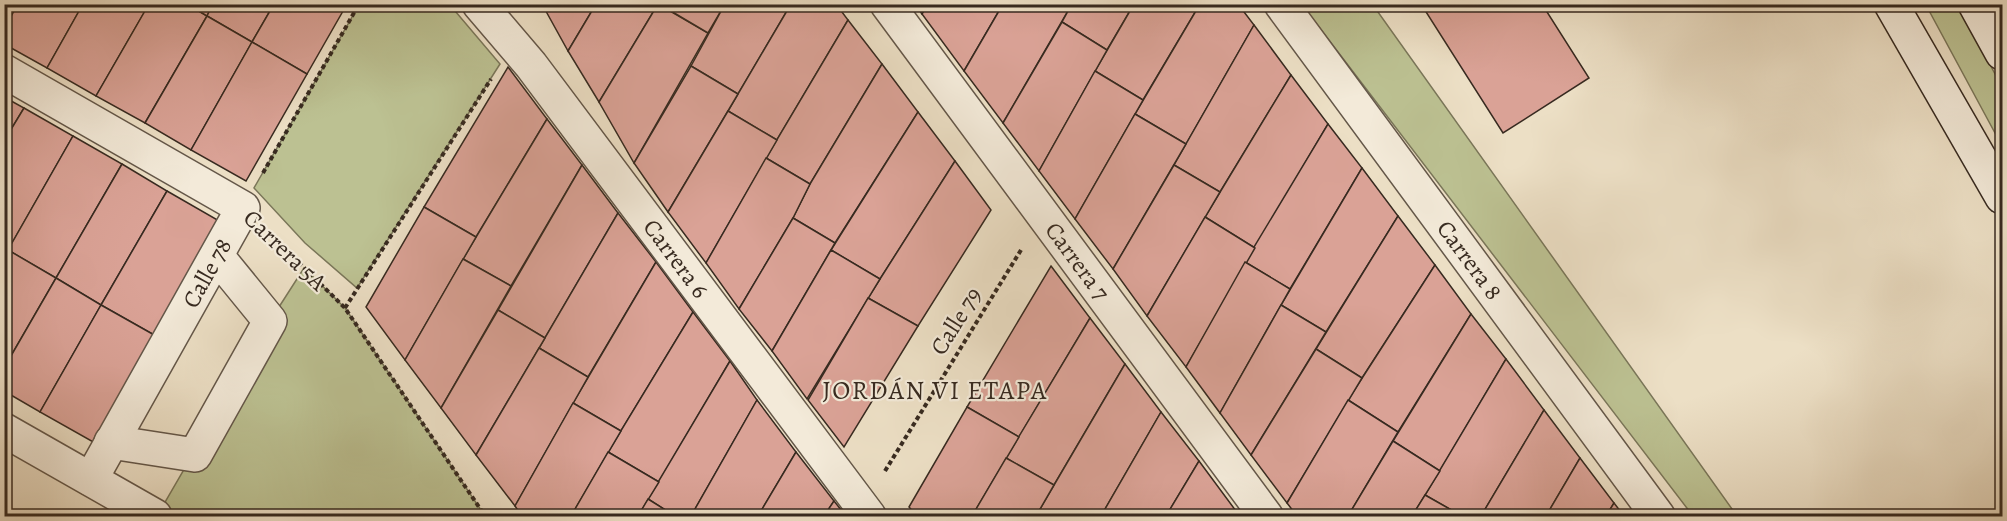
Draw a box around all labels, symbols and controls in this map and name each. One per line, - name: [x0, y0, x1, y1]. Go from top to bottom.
- street label: Carrera 5A: [236, 202, 334, 298]
- street label: Carrera 6: [636, 212, 716, 305]
- street label: Carrera 8: [1429, 214, 1510, 306]
- street label: Carrera 7: [1038, 215, 1118, 308]
- street label: Calle 78: [175, 232, 239, 314]
- street label: Calle 79: [923, 281, 989, 361]
- district label: JORDÁN VI ETAPA: [822, 373, 1048, 408]

